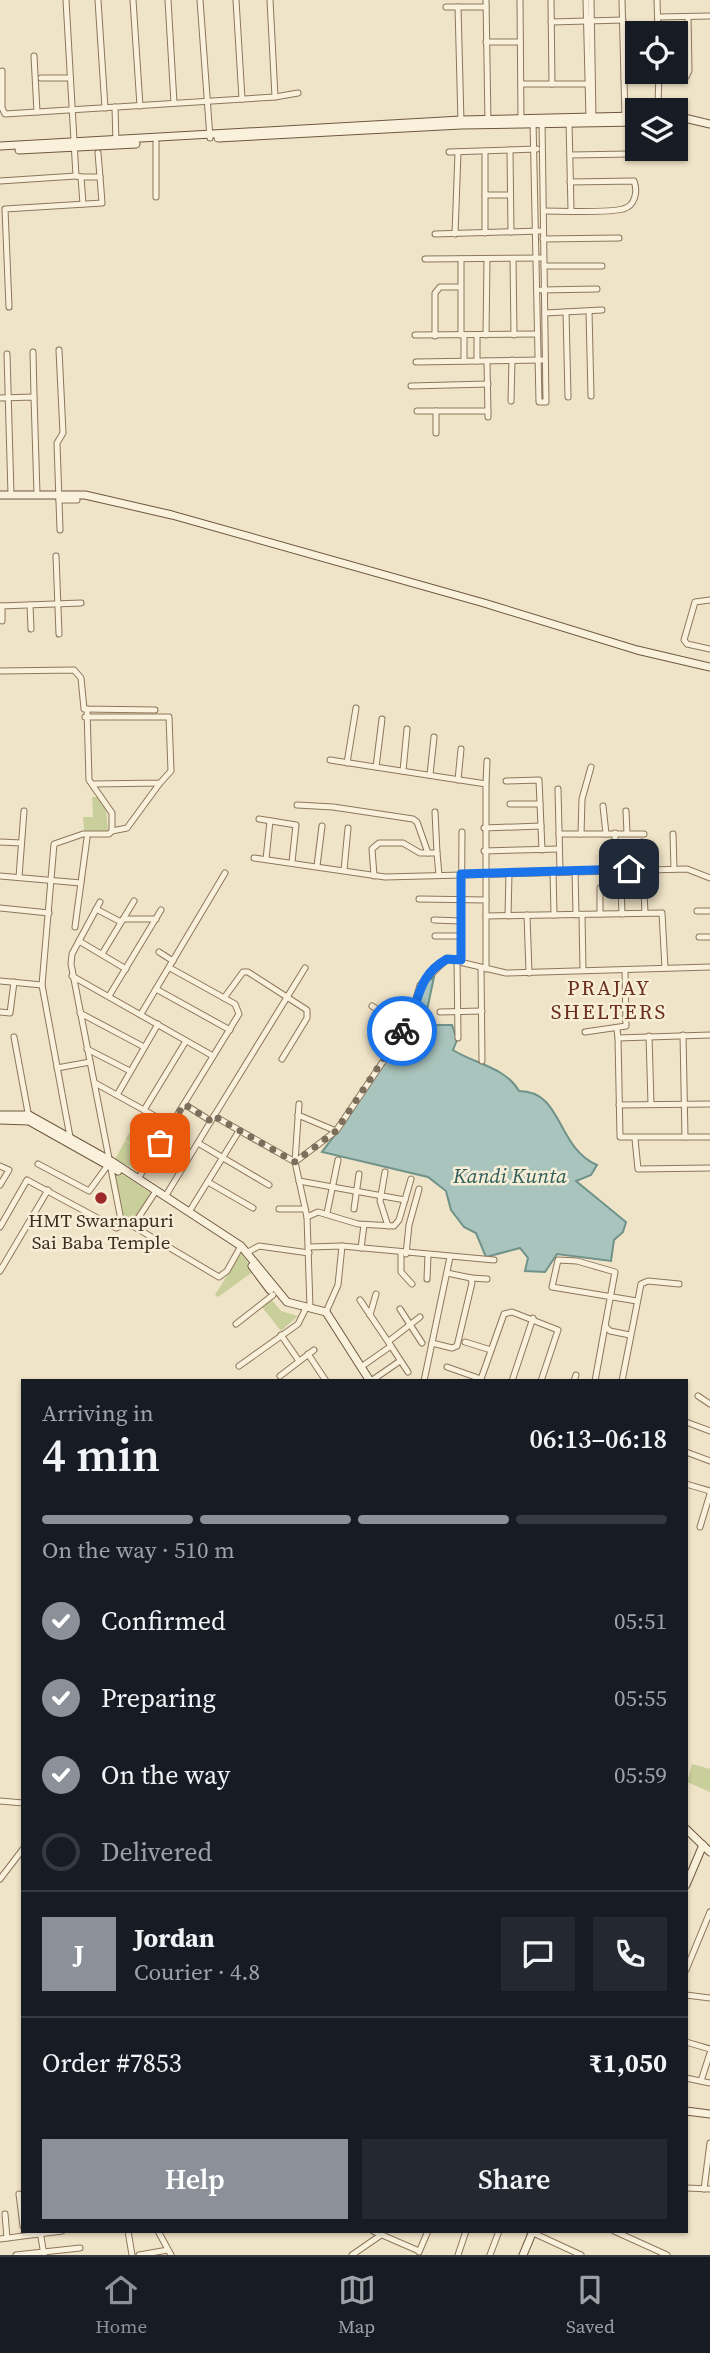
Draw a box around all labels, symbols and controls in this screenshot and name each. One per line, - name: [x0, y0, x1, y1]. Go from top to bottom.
- map controls: [625, 21, 688, 161]
- button: locate: [625, 21, 688, 84]
- button: layers: [625, 98, 688, 161]
- pin: [599, 839, 659, 899]
- icon: home: [610, 850, 648, 888]
- district label: PRAJAY SHELTERS: [551, 973, 667, 1026]
- courier: [367, 996, 437, 1066]
- icon: bike: [383, 1012, 421, 1050]
- pin: [130, 1113, 190, 1173]
- icon: bag: [141, 1124, 179, 1162]
- water label: Kandi Kunta: [452, 1161, 567, 1190]
- marker: HMT Swarnapuri Sai Baba Temple: [93, 1190, 109, 1206]
- place label: HMT Swarnapuri Sai Baba Temple: [28, 1207, 174, 1255]
- text: Arriving in: [42, 1397, 154, 1429]
- text: 06:13–06:18: [530, 1421, 667, 1457]
- text: 4 min: [42, 1423, 160, 1486]
- text: On the way · 510 m: [42, 1534, 235, 1566]
- icon: check: [42, 1602, 80, 1640]
- text: Confirmed: [101, 1603, 226, 1639]
- text: 05:51: [614, 1605, 667, 1637]
- icon: check: [42, 1679, 80, 1717]
- text: Preparing: [101, 1680, 216, 1716]
- text: 05:55: [614, 1682, 667, 1714]
- icon: check: [42, 1756, 80, 1794]
- text: On the way: [101, 1757, 230, 1793]
- text: 05:59: [614, 1759, 667, 1791]
- text: Delivered: [101, 1834, 212, 1870]
- button: chat: [501, 1917, 575, 1991]
- button: phone: [593, 1917, 667, 1991]
- text: Jordan: [134, 1920, 215, 1956]
- text: J: [74, 1936, 84, 1972]
- text: Courier · 4.8: [134, 1956, 260, 1988]
- text: Order #7853: [42, 2045, 182, 2081]
- text: ₹1,050: [589, 2045, 667, 2081]
- button: Help: [42, 2139, 348, 2219]
- button: Share: [362, 2139, 667, 2219]
- tab: Home: [95, 2271, 147, 2339]
- tab: Map: [338, 2271, 376, 2339]
- tab: Saved: [566, 2271, 615, 2339]

